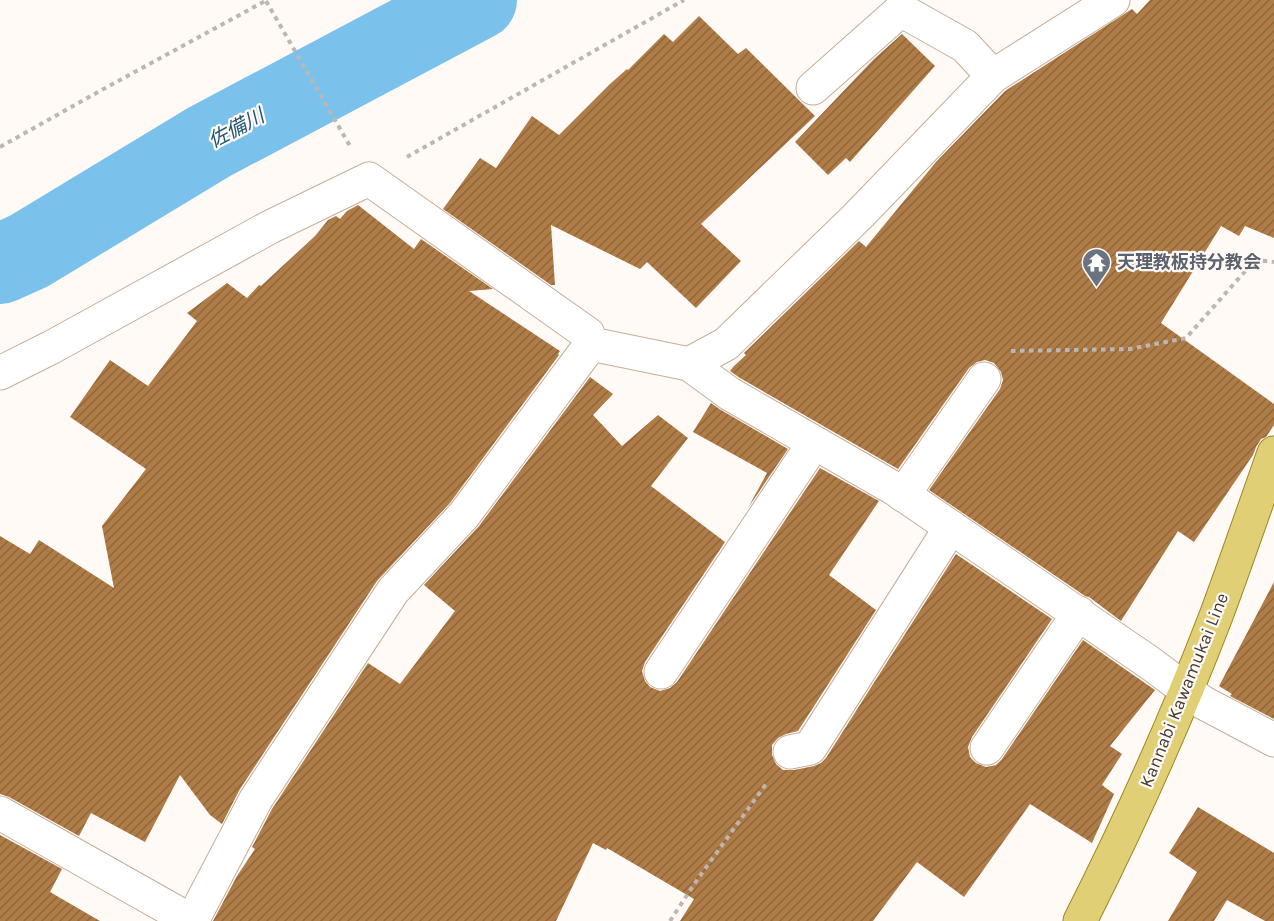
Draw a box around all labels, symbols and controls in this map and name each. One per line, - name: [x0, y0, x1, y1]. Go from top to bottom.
- water label: 佐備川: [204, 103, 270, 153]
- temple icon: 天理教板持分教会: [1080, 246, 1112, 288]
- place label: 天理教板持分教会: [1117, 251, 1261, 273]
- street label: Kannabi Kawamukai Line: [1135, 589, 1233, 791]

